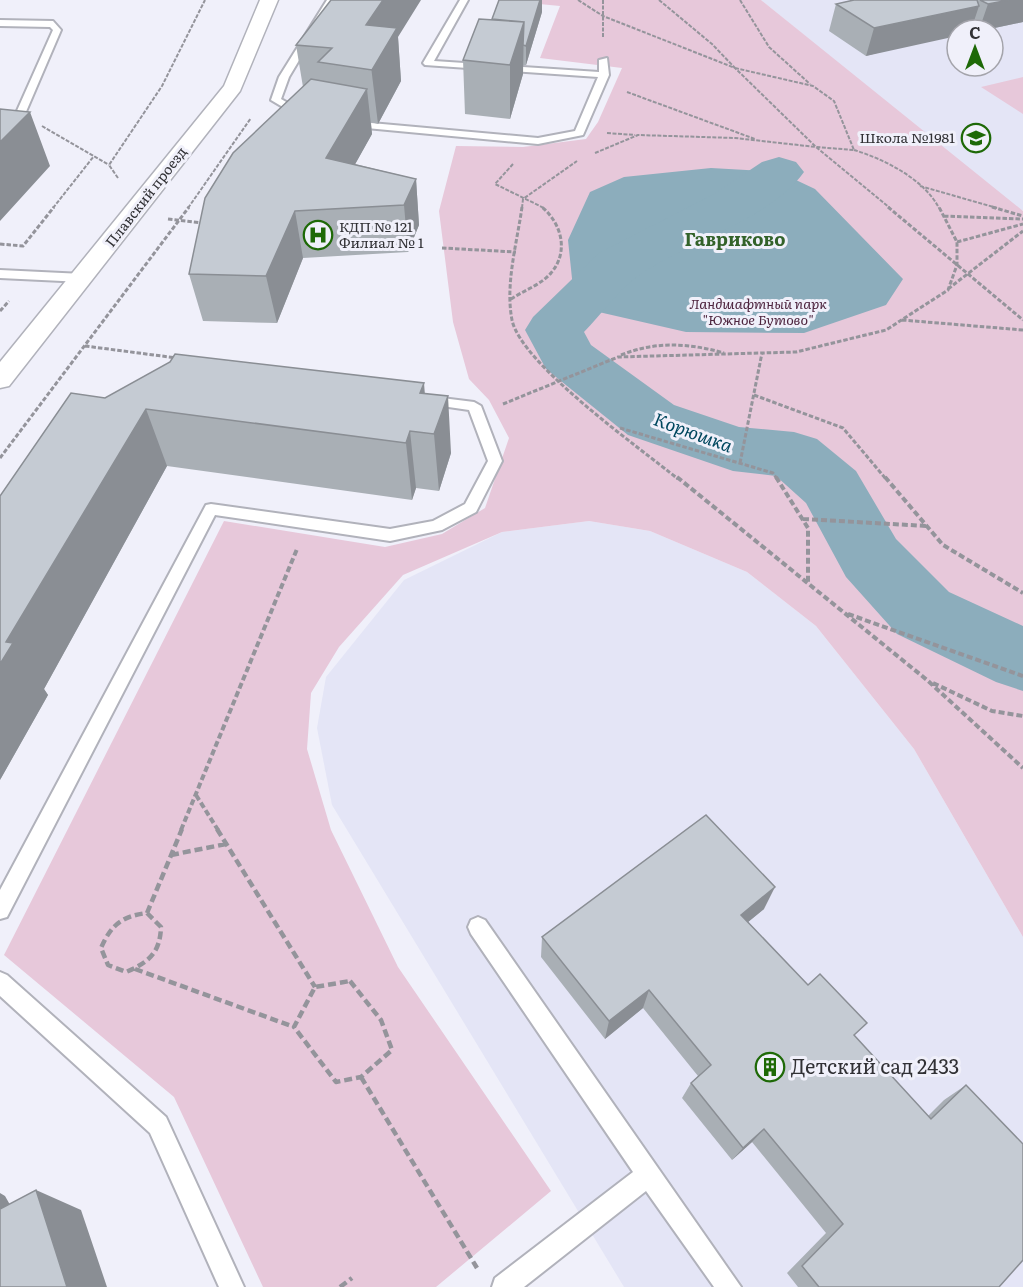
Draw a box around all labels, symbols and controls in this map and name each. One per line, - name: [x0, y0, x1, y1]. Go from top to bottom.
- north arrow: [945, 18, 1005, 78]
- text: С: [969, 20, 981, 44]
- school or university icon: Школа №1981: [960, 122, 992, 154]
- place label: Школа №1981: [859, 127, 955, 147]
- street label: Плавский проезд: [100, 142, 191, 251]
- place label: КДП № 121 Филиал № 1: [339, 216, 424, 252]
- hospital icon: КДП № 121 Филиал № 1: [302, 219, 334, 251]
- district label: Гавриково: [685, 225, 785, 252]
- park label: Ландшафтный парк "Южное Бутово": [689, 293, 827, 329]
- water label: Корюшка: [650, 405, 737, 459]
- place label: Детский сад 2433: [791, 1050, 959, 1080]
- building icon: Детский сад 2433: [754, 1051, 786, 1083]

